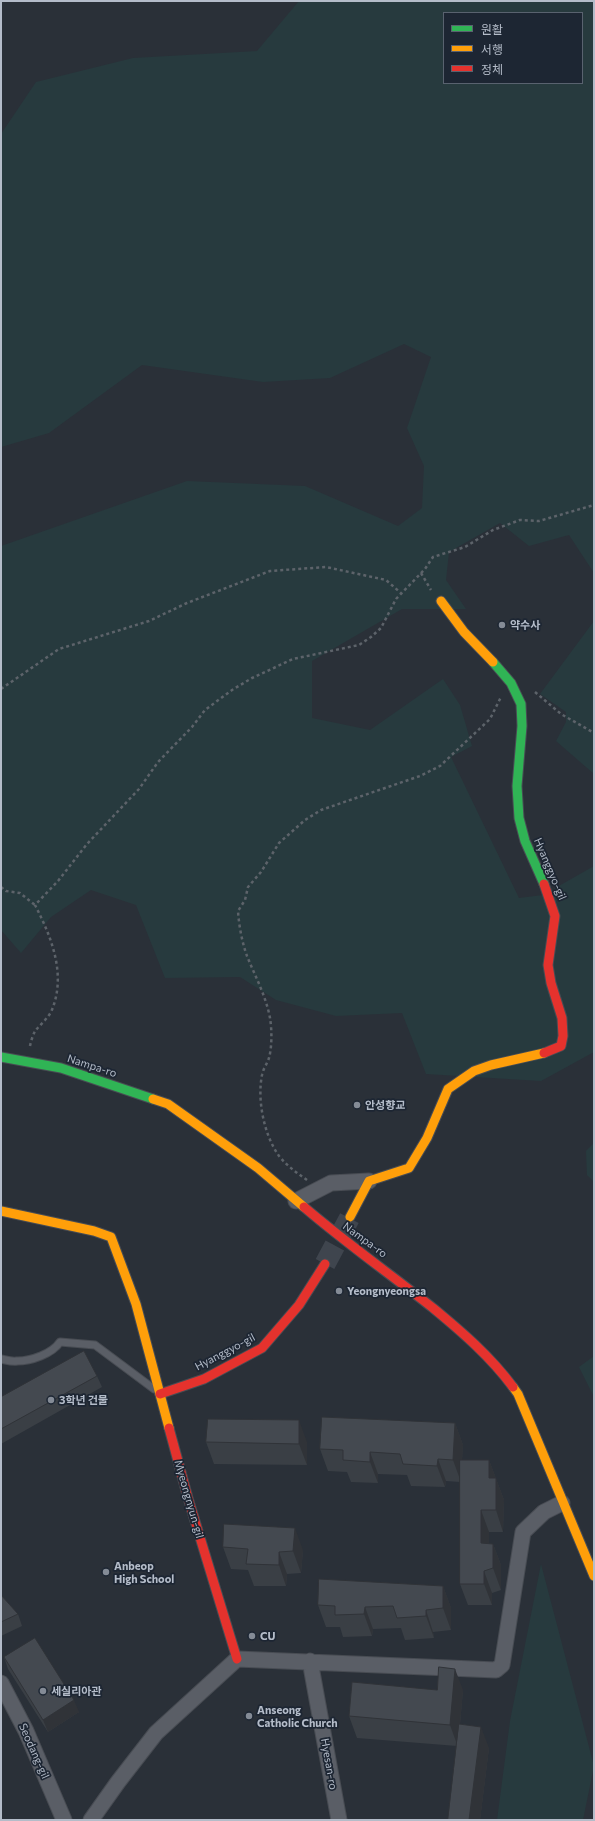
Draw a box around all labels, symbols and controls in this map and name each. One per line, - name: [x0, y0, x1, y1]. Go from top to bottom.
- legend: [443, 12, 583, 84]
- text: 원활: [481, 22, 503, 36]
- text: 서행: [481, 42, 503, 56]
- text: 정체: [481, 62, 503, 76]
- place label: 약수사: [510, 618, 540, 632]
- marker: 약수사: [497, 620, 507, 630]
- street label: Hyanggyo-gil: [531, 836, 569, 902]
- street label: Nampa-ro: [66, 1052, 118, 1080]
- place label: 안성향교: [365, 1098, 405, 1112]
- marker: 안성향교: [352, 1100, 362, 1110]
- street label: Nampa-ro: [340, 1220, 390, 1260]
- place label: Yeongnyeongsa: [347, 1284, 426, 1298]
- marker: Yeongnyeongsa: [334, 1286, 344, 1296]
- street label: Hyanggyo-gil: [193, 1331, 257, 1373]
- place label: 3학년 건물: [59, 1393, 108, 1407]
- marker: 3학년 건물: [46, 1395, 56, 1405]
- street label: Myeongnyun-gil: [172, 1458, 206, 1540]
- place label: Anbeop High School: [114, 1559, 174, 1585]
- marker: Anbeop High School: [101, 1567, 111, 1577]
- place label: CU: [260, 1629, 276, 1643]
- marker: CU: [247, 1631, 257, 1641]
- place label: 세실리아관: [51, 1684, 102, 1698]
- marker: 세실리아관: [38, 1686, 48, 1696]
- place label: Anseong Catholic Church: [257, 1703, 338, 1729]
- marker: Anseong Catholic Church: [244, 1711, 254, 1721]
- street label: Seodang-gil: [16, 1721, 52, 1781]
- street label: Hyesan-ro: [318, 1737, 340, 1791]

